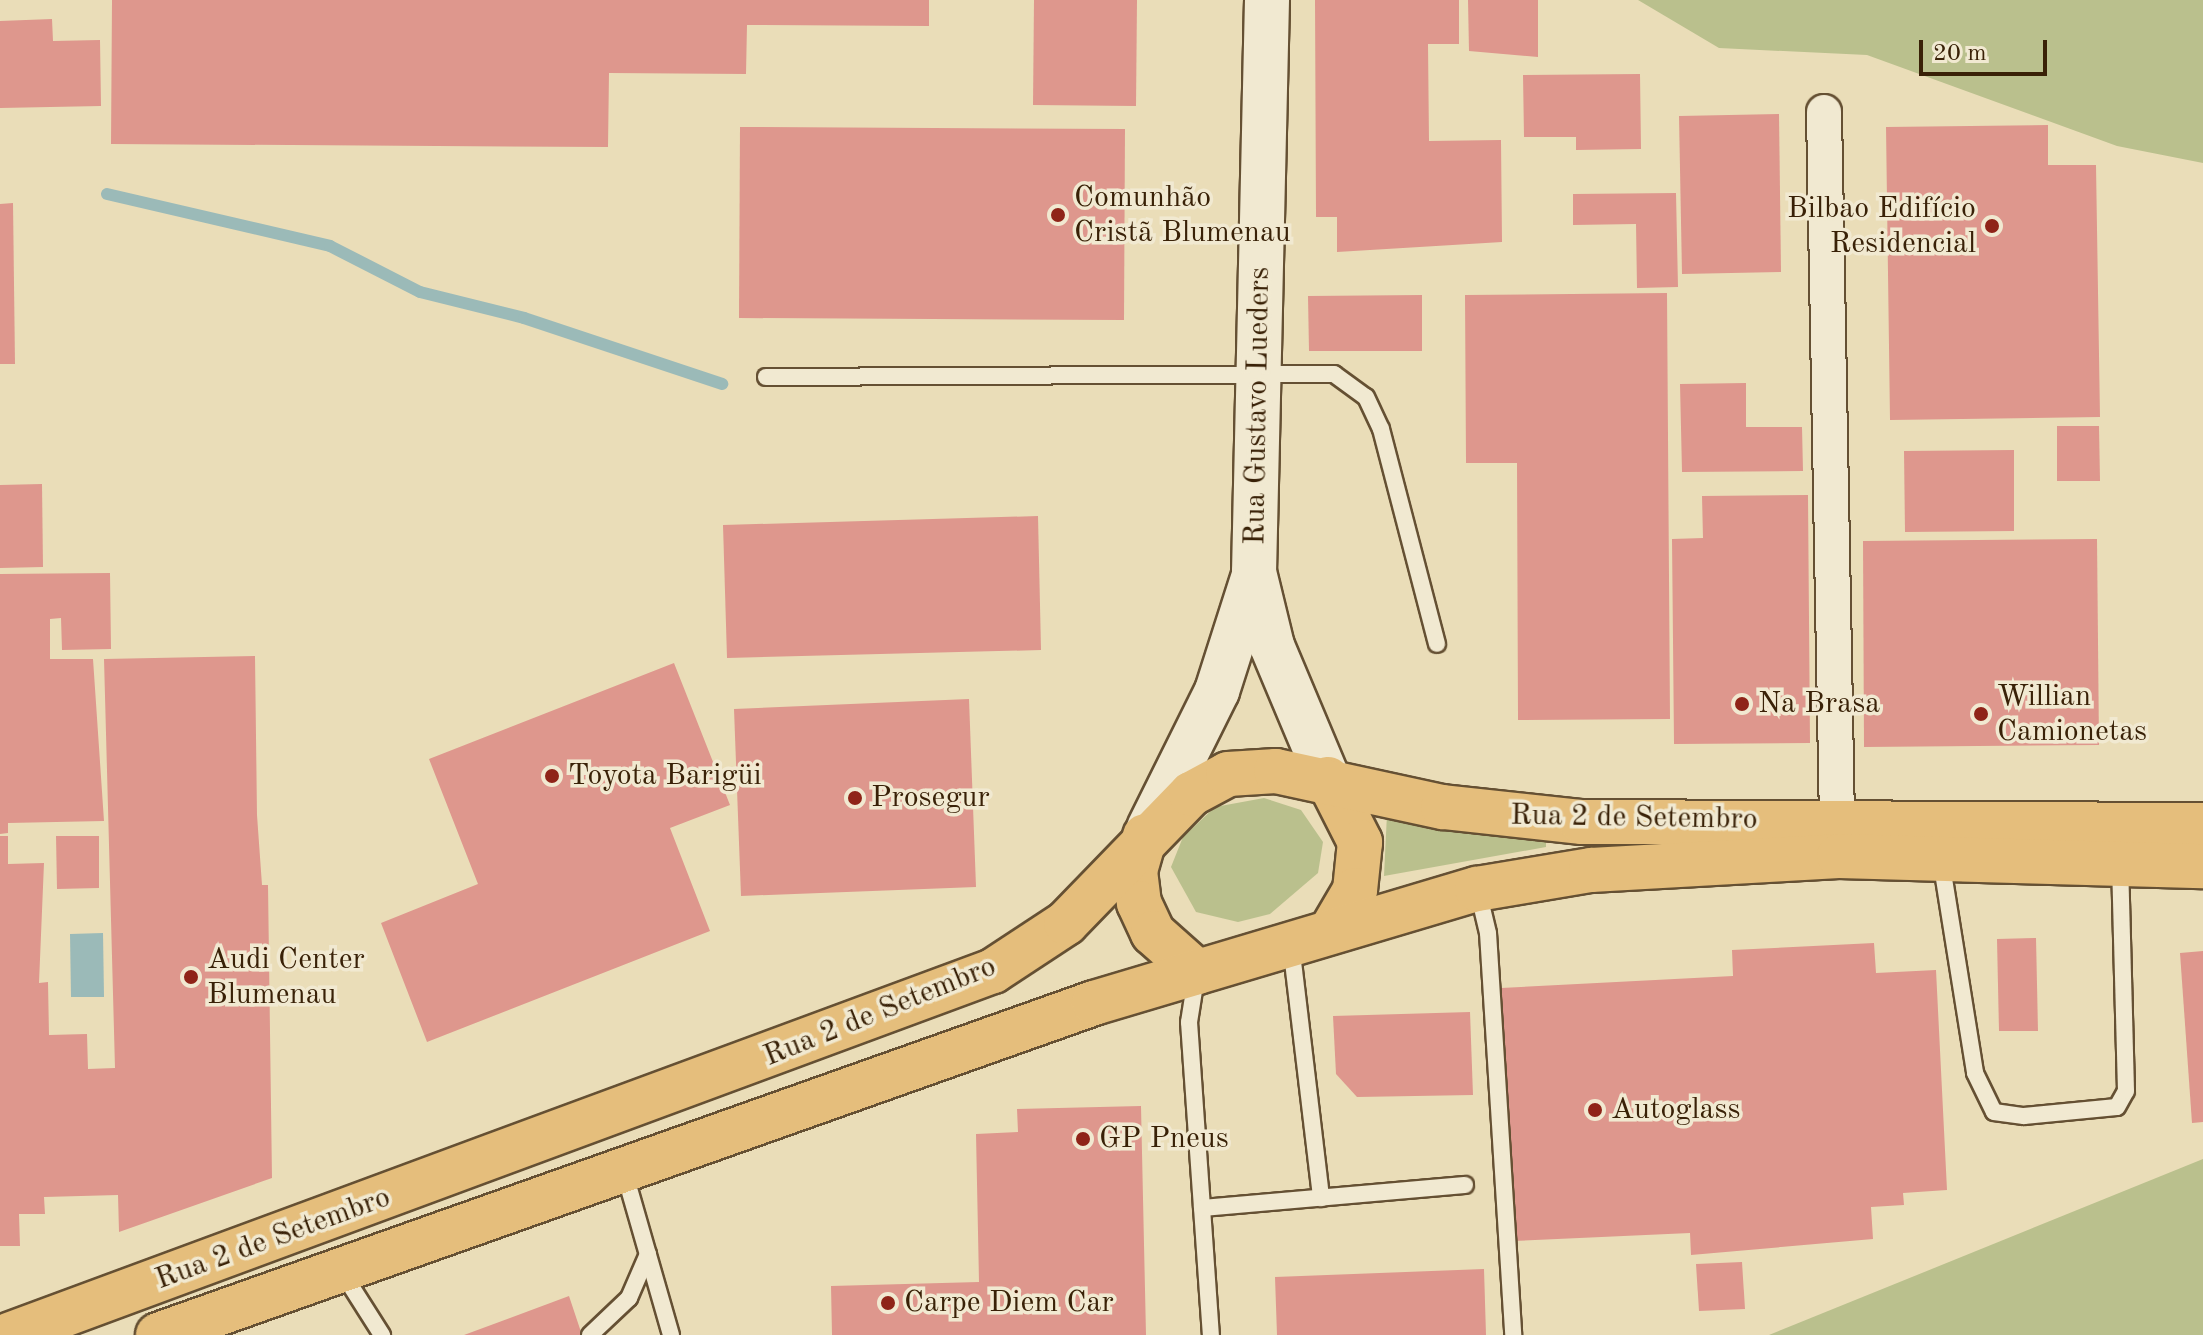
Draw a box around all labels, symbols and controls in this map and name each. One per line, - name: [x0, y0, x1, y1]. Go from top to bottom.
- scale bar: [1923, 24, 2051, 74]
- text: 20 m: [1933, 42, 1987, 66]
- place label: Comunhão Cristã Blumenau: [1074, 180, 1291, 250]
- place label: Bilbao Edifício Residencial: [1787, 191, 1976, 262]
- marker: Comunhão Cristã Blumenau: [1049, 206, 1067, 224]
- marker: Bilbao Edifício Residencial: [1983, 217, 2001, 235]
- street label: Rua Gustavo Lueders: [1238, 267, 1278, 545]
- place label: Willian Camionetas: [1997, 679, 2147, 750]
- place label: Na Brasa: [1758, 686, 1880, 722]
- marker: Na Brasa: [1733, 695, 1751, 713]
- marker: Willian Camionetas: [1972, 705, 1990, 723]
- place label: Toyota Barigüi: [568, 758, 762, 794]
- marker: Toyota Barigüi: [543, 767, 561, 785]
- place label: Prosegur: [871, 780, 990, 816]
- marker: Prosegur: [846, 789, 864, 807]
- street label: Rua 2 de Setembro: [1510, 798, 1758, 838]
- place label: Audi Center Blumenau: [207, 942, 365, 1012]
- street label: Rua 2 de Setembro: [759, 949, 1001, 1075]
- marker: Audi Center Blumenau: [182, 968, 200, 986]
- place label: Autoglass: [1611, 1092, 1740, 1128]
- marker: Autoglass: [1586, 1101, 1604, 1119]
- place label: GP Pneus: [1099, 1121, 1229, 1157]
- marker: GP Pneus: [1074, 1130, 1092, 1148]
- street label: Rua 2 de Setembro: [151, 1180, 395, 1298]
- place label: Carpe Diem Car: [904, 1285, 1114, 1321]
- marker: Carpe Diem Car: [879, 1294, 897, 1312]

